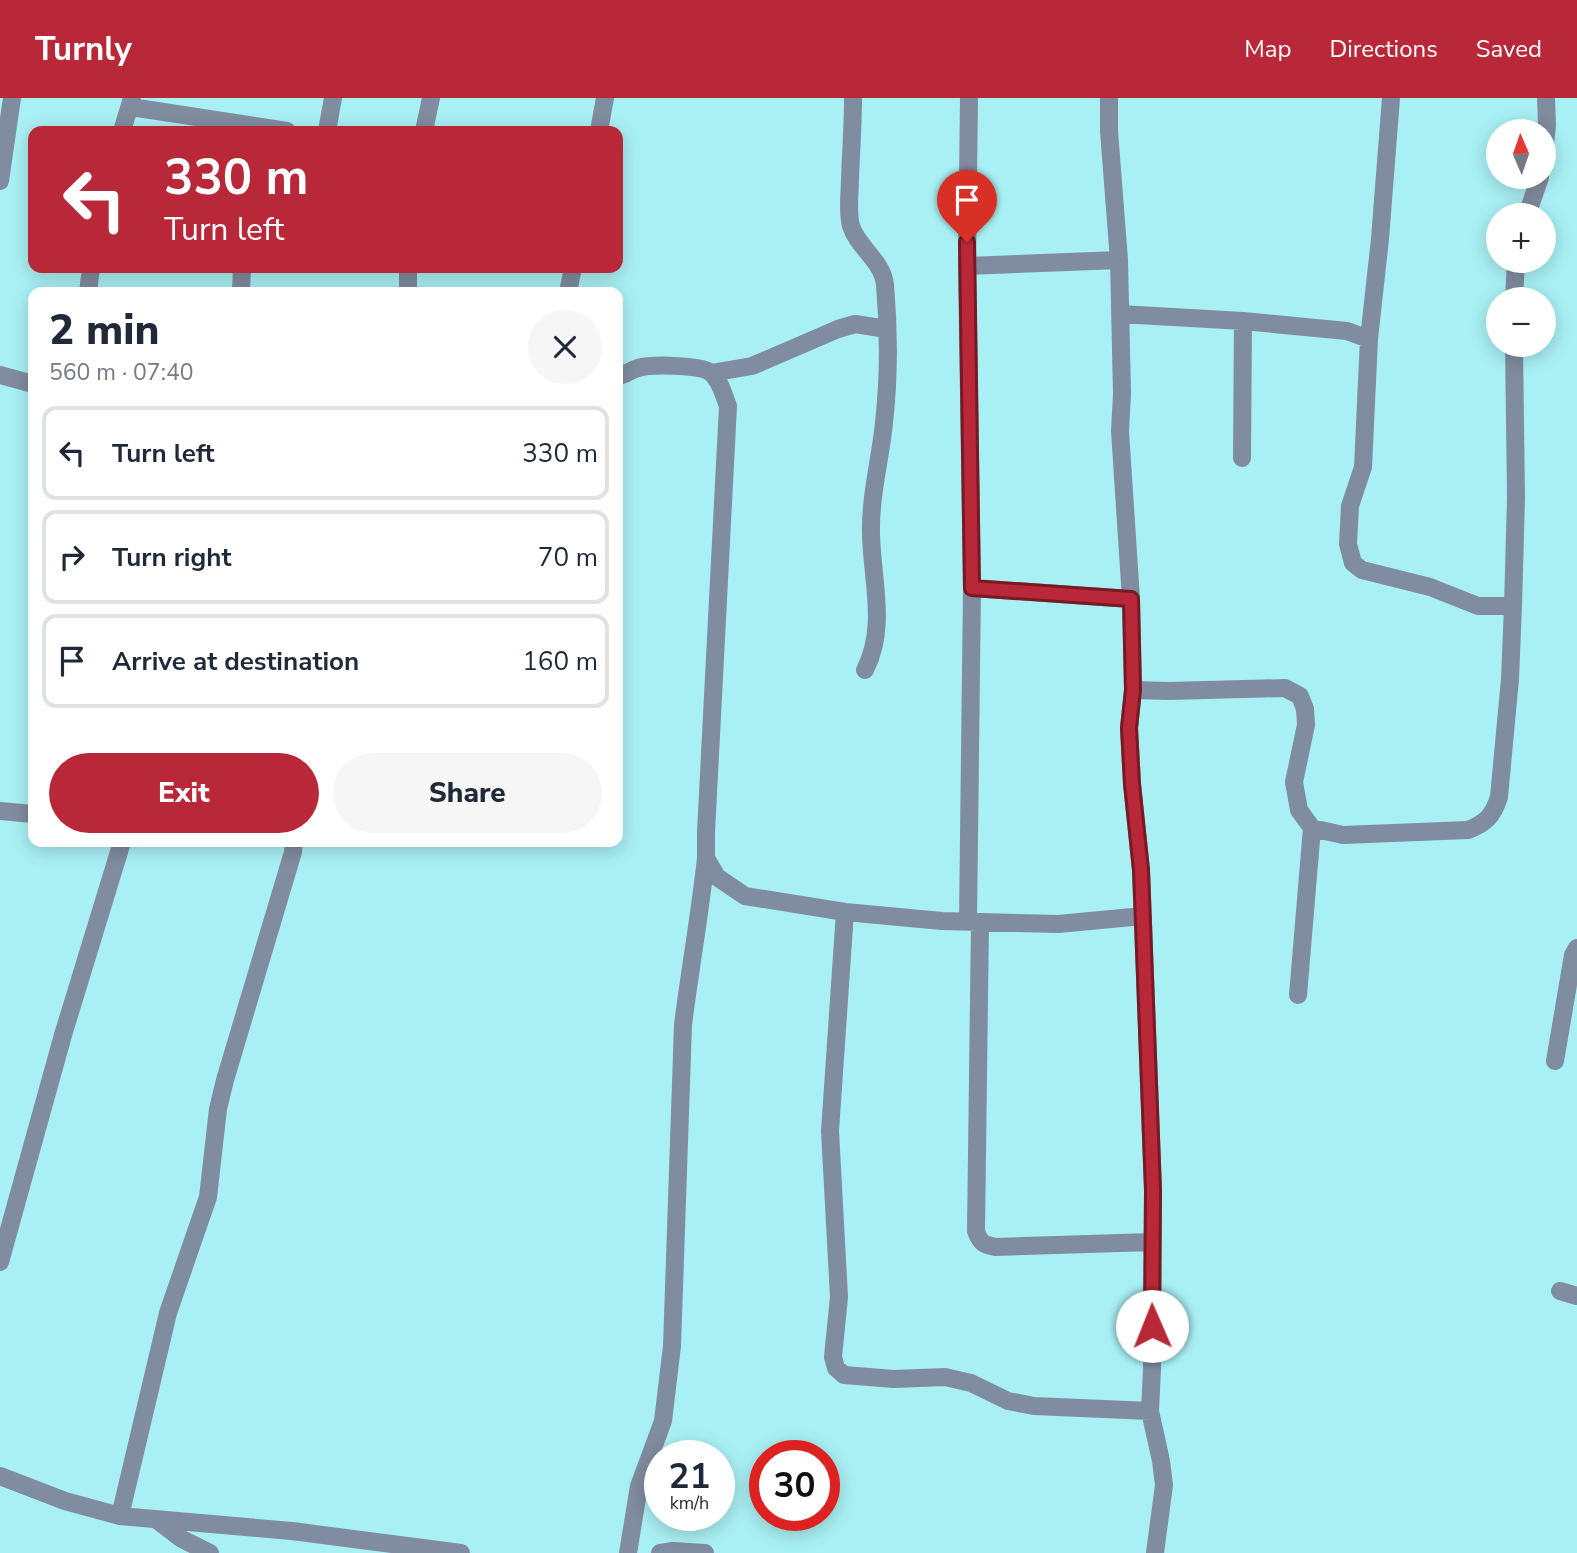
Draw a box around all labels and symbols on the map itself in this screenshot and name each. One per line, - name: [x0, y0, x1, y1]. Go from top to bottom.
- north arrow: [1486, 119, 1556, 189]
- pin: [937, 170, 997, 242]
- position arrow: [1115, 1289, 1189, 1363]
- speed limit sign: 30: [749, 1440, 840, 1531]

